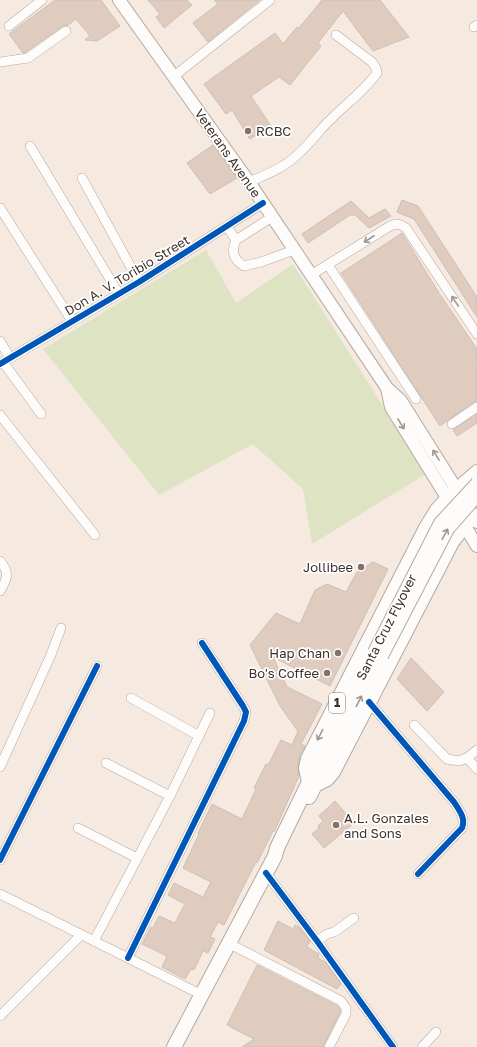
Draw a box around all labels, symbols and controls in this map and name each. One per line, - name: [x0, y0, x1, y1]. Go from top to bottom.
- street label: Veterans Avenue: [191, 106, 265, 200]
- place label: RCBC: [256, 123, 291, 139]
- marker: RCBC: [243, 126, 253, 136]
- street label: Don A. V. Toribio Street: [62, 231, 192, 319]
- one-way arrow: [364, 235, 375, 243]
- one-way arrow: [451, 296, 459, 307]
- one-way arrow: [398, 418, 406, 430]
- one-way arrow: [431, 450, 440, 461]
- one-way arrow: [442, 528, 449, 540]
- place label: Jollibee: [303, 559, 353, 575]
- marker: Jollibee: [356, 562, 366, 572]
- street label: Santa Cruz Flyover: [352, 571, 420, 683]
- place label: Hap Chan: [269, 645, 330, 661]
- marker: Hap Chan: [333, 648, 343, 658]
- place label: Bo's Coffee: [249, 665, 319, 681]
- marker: Bo's Coffee: [322, 668, 332, 678]
- road number: 1: [329, 693, 345, 713]
- one-way arrow: [356, 695, 363, 707]
- one-way arrow: [316, 729, 323, 741]
- place label: A.L. Gonzales and Sons: [344, 810, 429, 841]
- marker: A.L. Gonzales and Sons: [331, 820, 341, 830]

